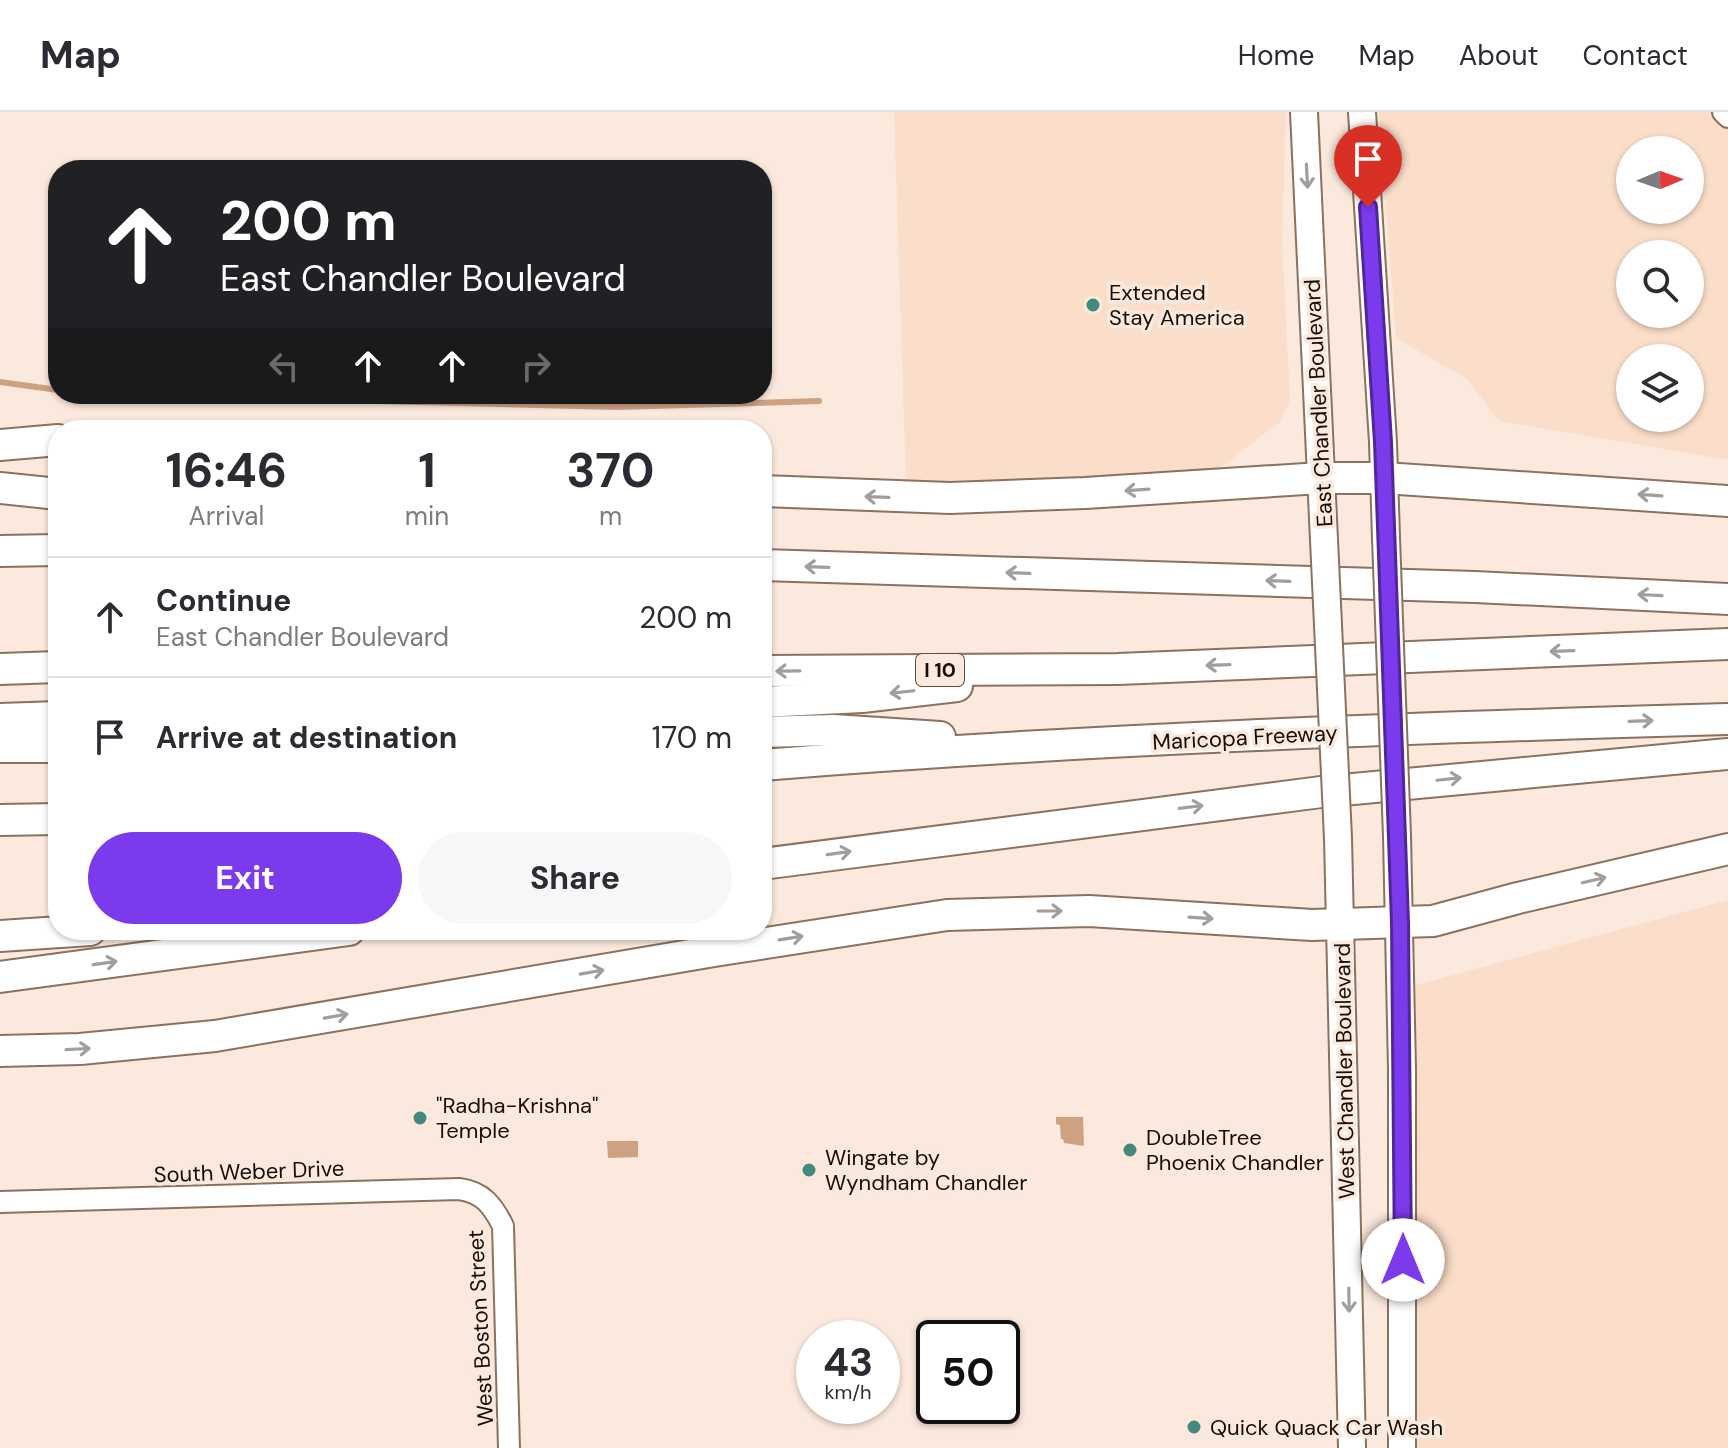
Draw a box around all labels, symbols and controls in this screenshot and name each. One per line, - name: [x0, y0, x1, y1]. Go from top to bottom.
- text: Map: [40, 30, 121, 80]
- text: Home: [1238, 37, 1314, 74]
- text: Map: [1358, 37, 1415, 74]
- text: About: [1459, 37, 1538, 74]
- text: Contact: [1582, 37, 1688, 74]
- pin: [1334, 125, 1402, 207]
- north arrow: [1616, 136, 1704, 224]
- map controls: [1616, 136, 1704, 432]
- icon: arrive: [1346, 137, 1390, 181]
- one-way arrow: [1300, 162, 1315, 189]
- text: 200 m: [220, 184, 397, 257]
- icon: ahead: [88, 192, 192, 296]
- button: search: [1616, 240, 1704, 328]
- text: East Chandler Boulevard: [220, 255, 626, 302]
- place label: Extended Stay America: [1109, 278, 1245, 332]
- street label: East Chandler Boulevard: [1298, 278, 1339, 528]
- marker: Extended Stay America: [1084, 296, 1102, 314]
- icon: left: [262, 344, 306, 388]
- icon: ahead: [346, 344, 390, 388]
- icon: ahead: [430, 344, 474, 388]
- icon: right: [514, 344, 558, 388]
- button: layers: [1616, 344, 1704, 432]
- text: 16:46: [166, 439, 287, 502]
- text: 1: [418, 439, 436, 502]
- text: 370: [567, 439, 654, 502]
- one-way arrow: [1124, 483, 1151, 498]
- one-way arrow: [1637, 488, 1664, 503]
- one-way arrow: [864, 489, 891, 504]
- text: Arrival: [188, 499, 264, 533]
- text: min: [405, 499, 449, 533]
- text: m: [599, 499, 622, 533]
- one-way arrow: [804, 559, 831, 574]
- one-way arrow: [1006, 565, 1032, 581]
- one-way arrow: [1265, 573, 1292, 589]
- text: Continue: [156, 581, 291, 620]
- one-way arrow: [1637, 588, 1664, 603]
- icon: ahead: [88, 595, 132, 639]
- text: 200 m: [639, 598, 732, 637]
- text: East Chandler Boulevard: [156, 620, 449, 654]
- one-way arrow: [1549, 644, 1576, 659]
- road number: I 10: [916, 654, 964, 686]
- one-way arrow: [1205, 657, 1232, 672]
- one-way arrow: [775, 663, 802, 679]
- one-way arrow: [889, 685, 916, 700]
- one-way arrow: [1627, 714, 1654, 729]
- icon: arrive: [88, 715, 132, 759]
- text: Arrive at destination: [156, 718, 457, 757]
- text: 170 m: [652, 718, 732, 757]
- street label: Maricopa Freeway: [1152, 718, 1338, 757]
- one-way arrow: [1435, 772, 1462, 787]
- one-way arrow: [1177, 800, 1204, 815]
- button: Exit: [88, 832, 402, 924]
- button: Share: [418, 832, 732, 924]
- one-way arrow: [826, 845, 851, 860]
- one-way arrow: [1581, 872, 1607, 887]
- one-way arrow: [1036, 903, 1063, 919]
- one-way arrow: [1187, 911, 1214, 926]
- one-way arrow: [778, 930, 804, 945]
- street label: West Chandler Boulevard: [1328, 943, 1361, 1199]
- one-way arrow: [91, 955, 118, 970]
- one-way arrow: [579, 964, 604, 979]
- one-way arrow: [323, 1008, 348, 1023]
- one-way arrow: [64, 1041, 91, 1056]
- place label: "Radha-Krishna" Temple: [436, 1091, 598, 1145]
- marker: "Radha-Krishna" Temple: [411, 1109, 429, 1127]
- place label: DoubleTree Phoenix Chandler: [1146, 1123, 1324, 1177]
- marker: DoubleTree Phoenix Chandler: [1121, 1141, 1139, 1159]
- place label: Wingate by Wyndham Chandler: [825, 1143, 1027, 1197]
- street label: South Weber Drive: [153, 1154, 345, 1189]
- marker: Wingate by Wyndham Chandler: [800, 1161, 818, 1179]
- position arrow: [1361, 1218, 1445, 1302]
- street label: West Boston Street: [461, 1229, 500, 1427]
- one-way arrow: [1342, 1286, 1357, 1313]
- speed limit sign: 50: [916, 1320, 1020, 1424]
- text: 43: [823, 1336, 873, 1388]
- text: km/h: [824, 1379, 872, 1405]
- place label: Quick Quack Car Wash: [1210, 1413, 1443, 1442]
- marker: Quick Quack Car Wash: [1185, 1418, 1203, 1436]

